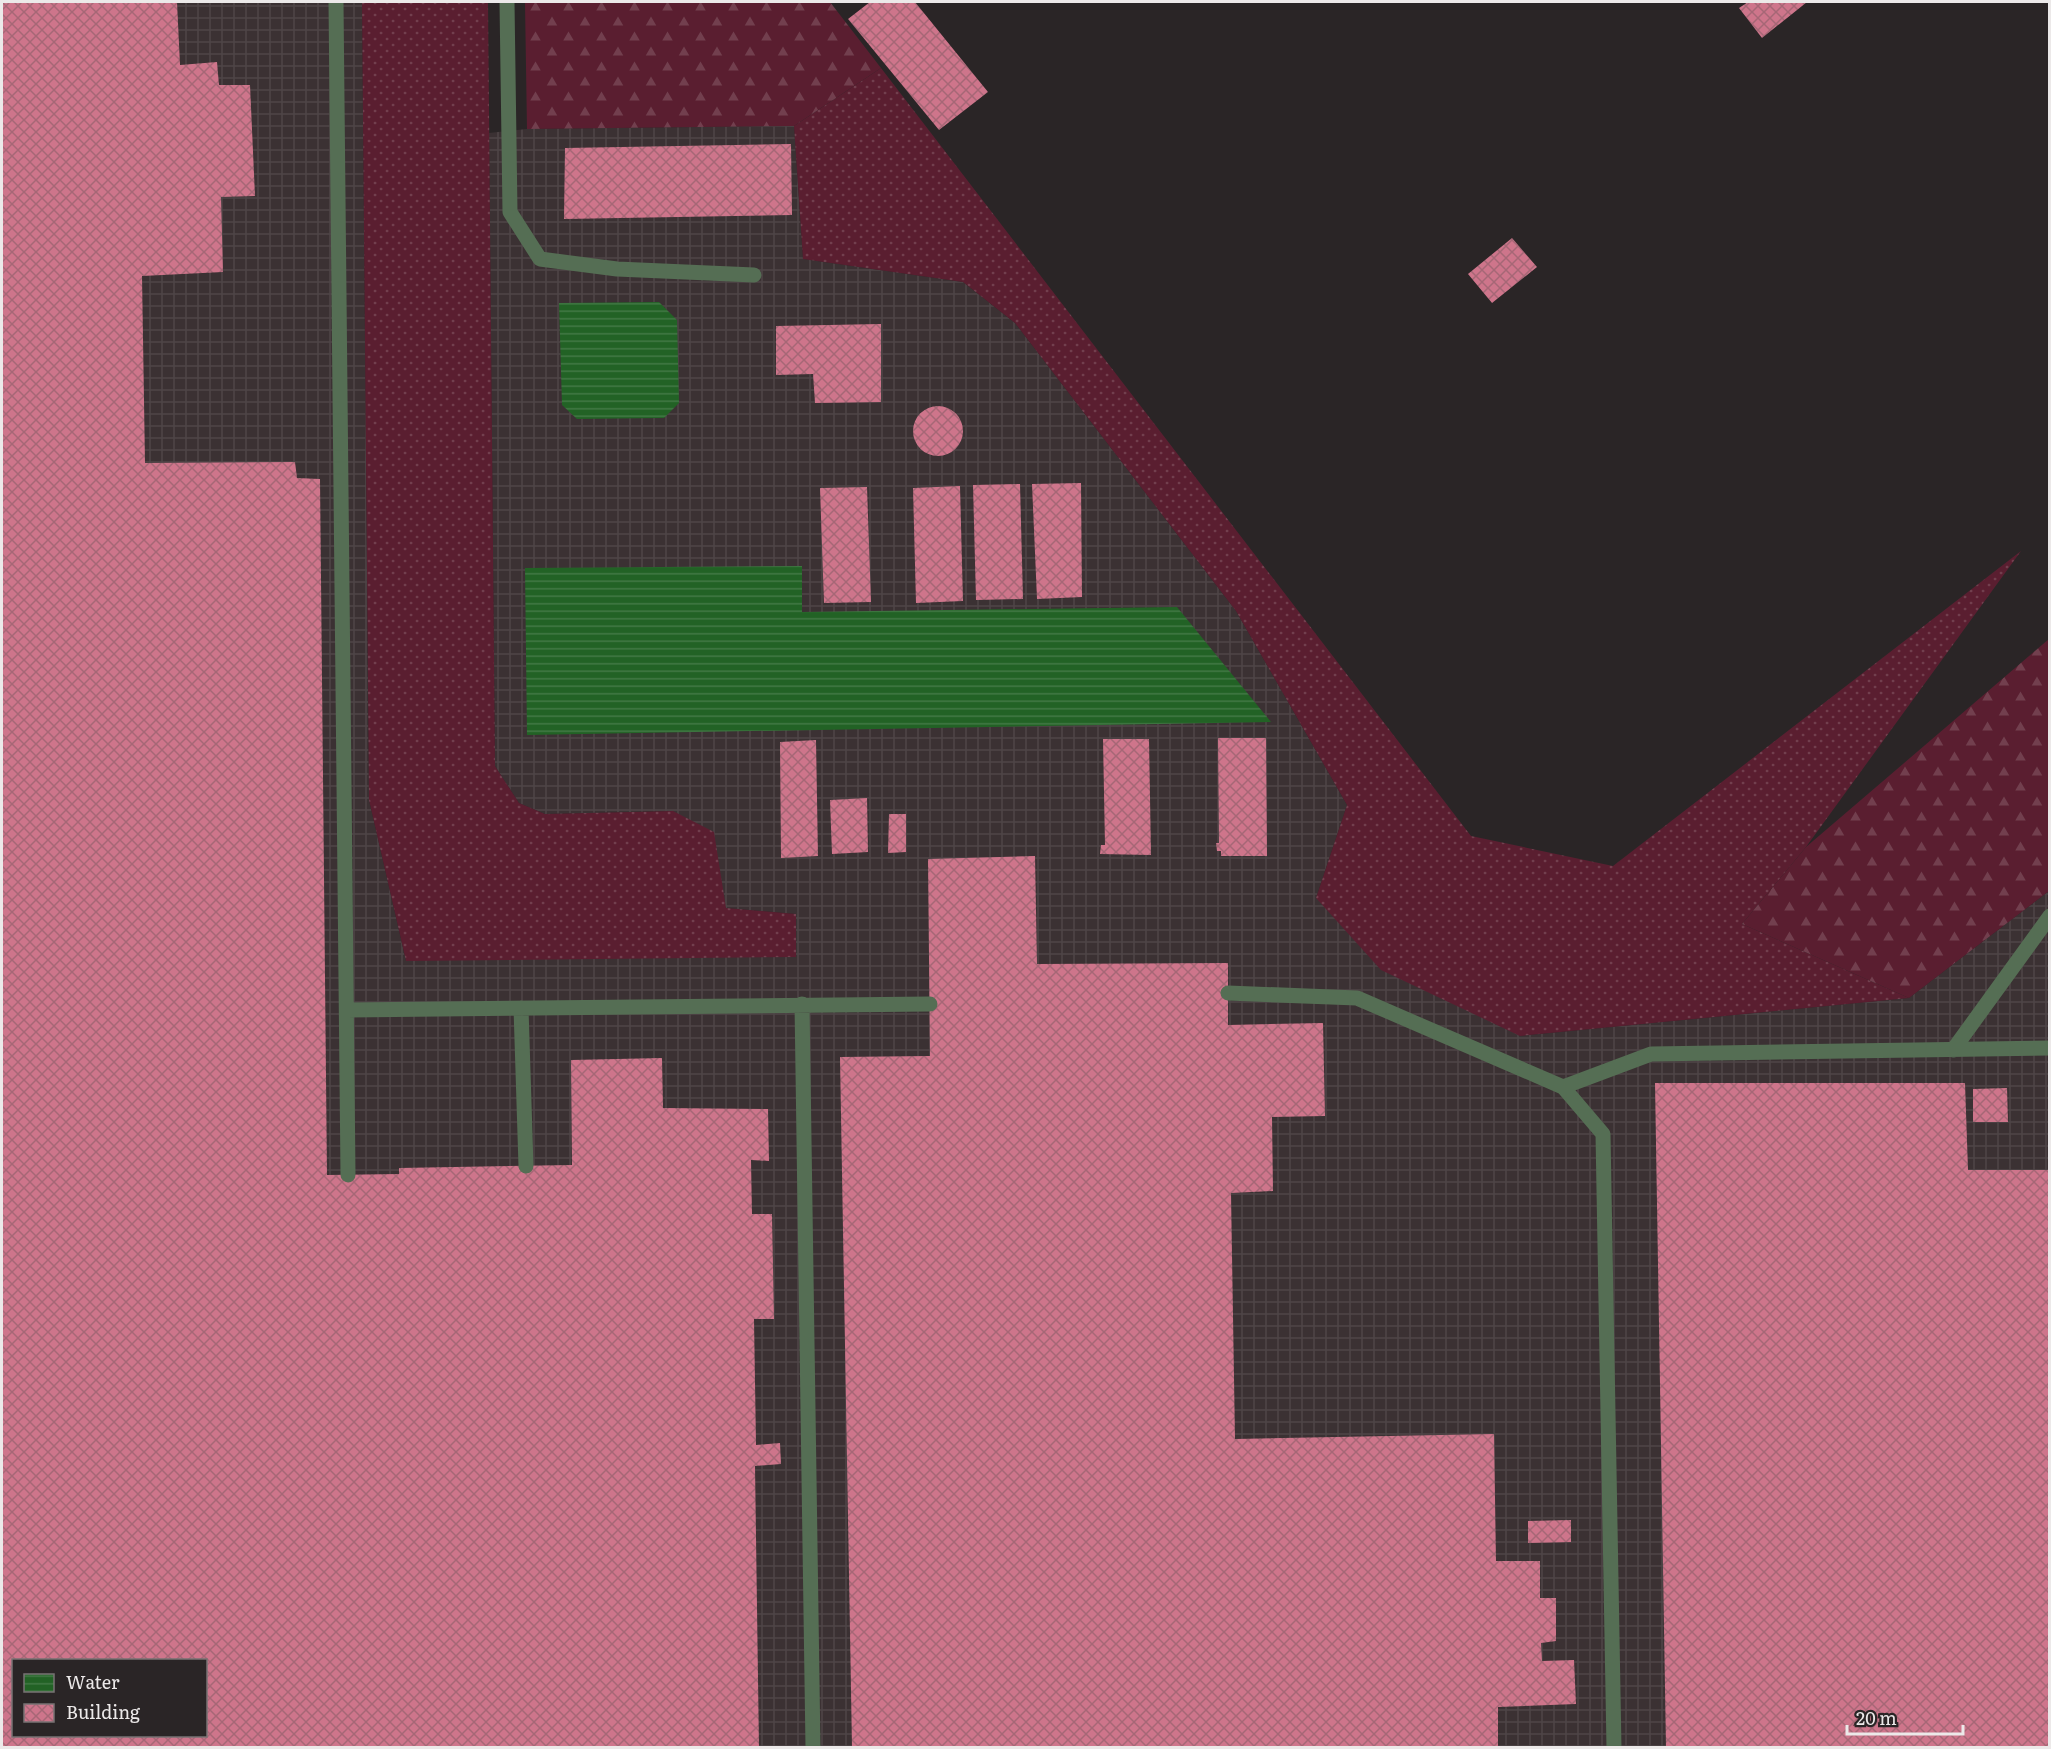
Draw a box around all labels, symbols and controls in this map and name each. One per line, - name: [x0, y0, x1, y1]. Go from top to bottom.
- legend: [12, 1659, 207, 1737]
- text: Water: [66, 1668, 120, 1695]
- text: Building: [66, 1698, 141, 1725]
- scale bar: [1847, 1698, 1962, 1736]
- text: 20 m: [1856, 1704, 1897, 1731]

